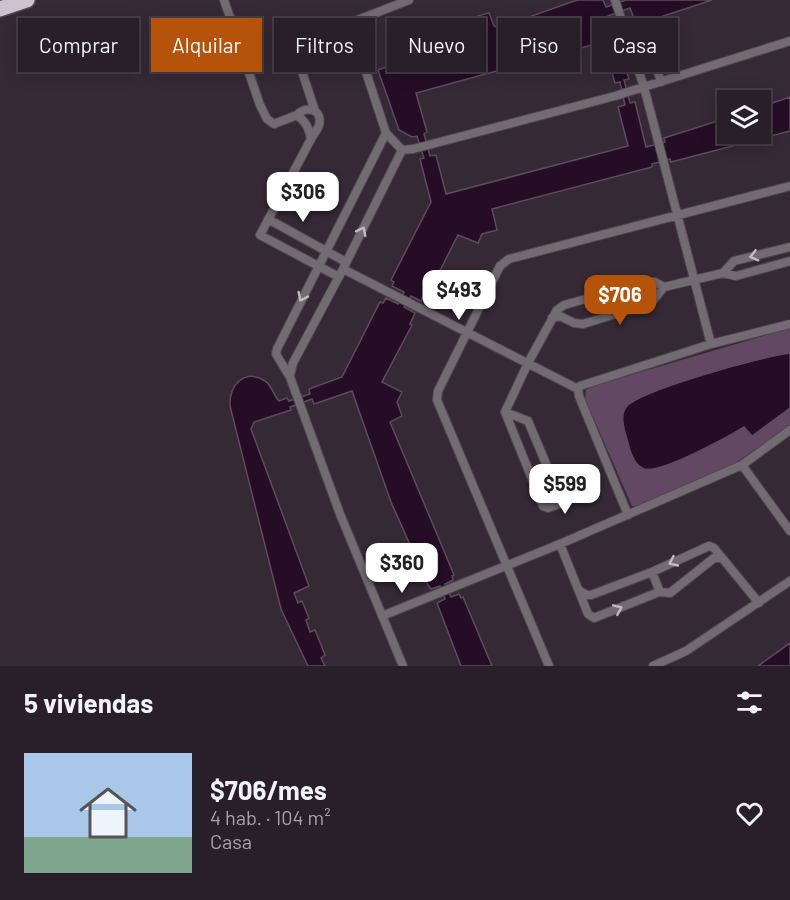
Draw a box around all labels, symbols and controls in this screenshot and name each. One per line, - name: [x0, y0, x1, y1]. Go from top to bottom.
- chip: Comprar: [18, 18, 139, 72]
- chip: Alquilar: [151, 18, 262, 72]
- chip: Filtros: [274, 18, 375, 72]
- chip: Nuevo: [387, 18, 486, 72]
- chip: Piso: [498, 18, 580, 72]
- chip: Casa: [592, 18, 678, 72]
- map controls: [717, 90, 771, 144]
- button: layers: [717, 90, 771, 144]
- pin: $306: [267, 172, 339, 223]
- text: $306: [281, 179, 325, 203]
- one-way arrow: [355, 226, 367, 237]
- one-way arrow: [749, 248, 759, 261]
- pin: $493: [423, 270, 495, 321]
- pin: $706: [584, 275, 656, 326]
- text: $493: [437, 277, 481, 301]
- text: $706: [598, 282, 642, 306]
- one-way arrow: [298, 291, 309, 302]
- pin: $599: [529, 464, 601, 515]
- text: $599: [543, 471, 587, 495]
- pin: $360: [366, 543, 438, 594]
- text: $360: [380, 550, 424, 574]
- one-way arrow: [668, 555, 679, 567]
- one-way arrow: [612, 604, 623, 616]
- icon: filters: [733, 686, 766, 719]
- text: 5 viviendas: [24, 687, 153, 718]
- text: $706/mes: [210, 774, 327, 805]
- icon: home: [72, 777, 144, 849]
- icon: heart: [733, 797, 766, 830]
- text: 4 hab. · 104 m²: [210, 805, 331, 829]
- text: Casa: [210, 829, 252, 853]

